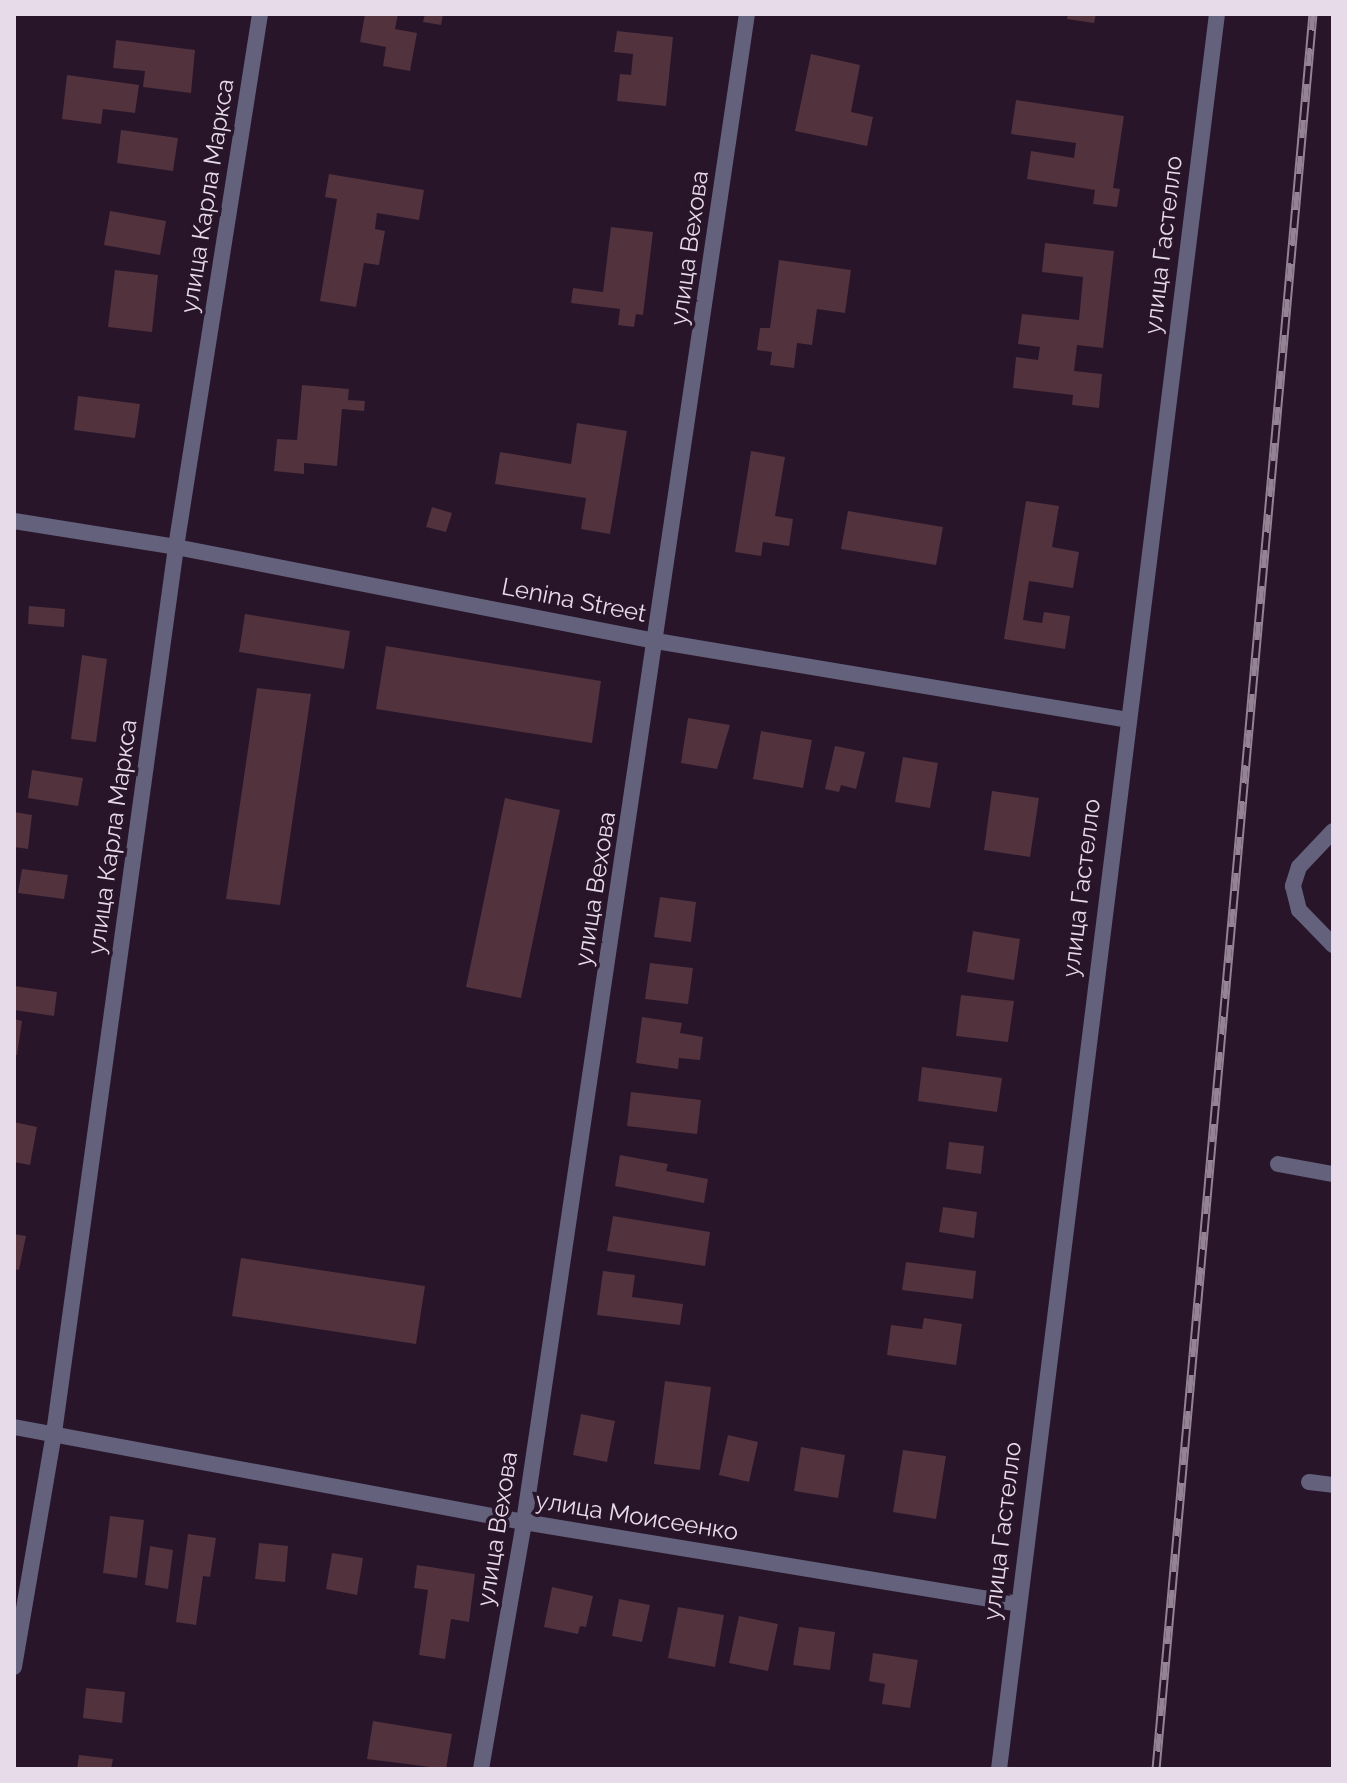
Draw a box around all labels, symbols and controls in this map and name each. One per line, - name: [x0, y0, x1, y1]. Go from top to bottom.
- street label: улица Карла Маркса: [174, 77, 240, 315]
- street label: улица Гастелло: [1138, 154, 1188, 336]
- street label: улица Вехова: [664, 169, 714, 327]
- street label: Lenina Street: [499, 572, 649, 628]
- street label: улица Карла Маркса: [81, 718, 143, 956]
- street label: улица Гастелло: [1056, 797, 1106, 979]
- street label: улица Вехова: [569, 810, 621, 968]
- street label: улица Гастелло: [977, 1440, 1027, 1622]
- street label: улица Вехова: [471, 1450, 523, 1608]
- street label: улица Моисеенко: [534, 1486, 740, 1546]

